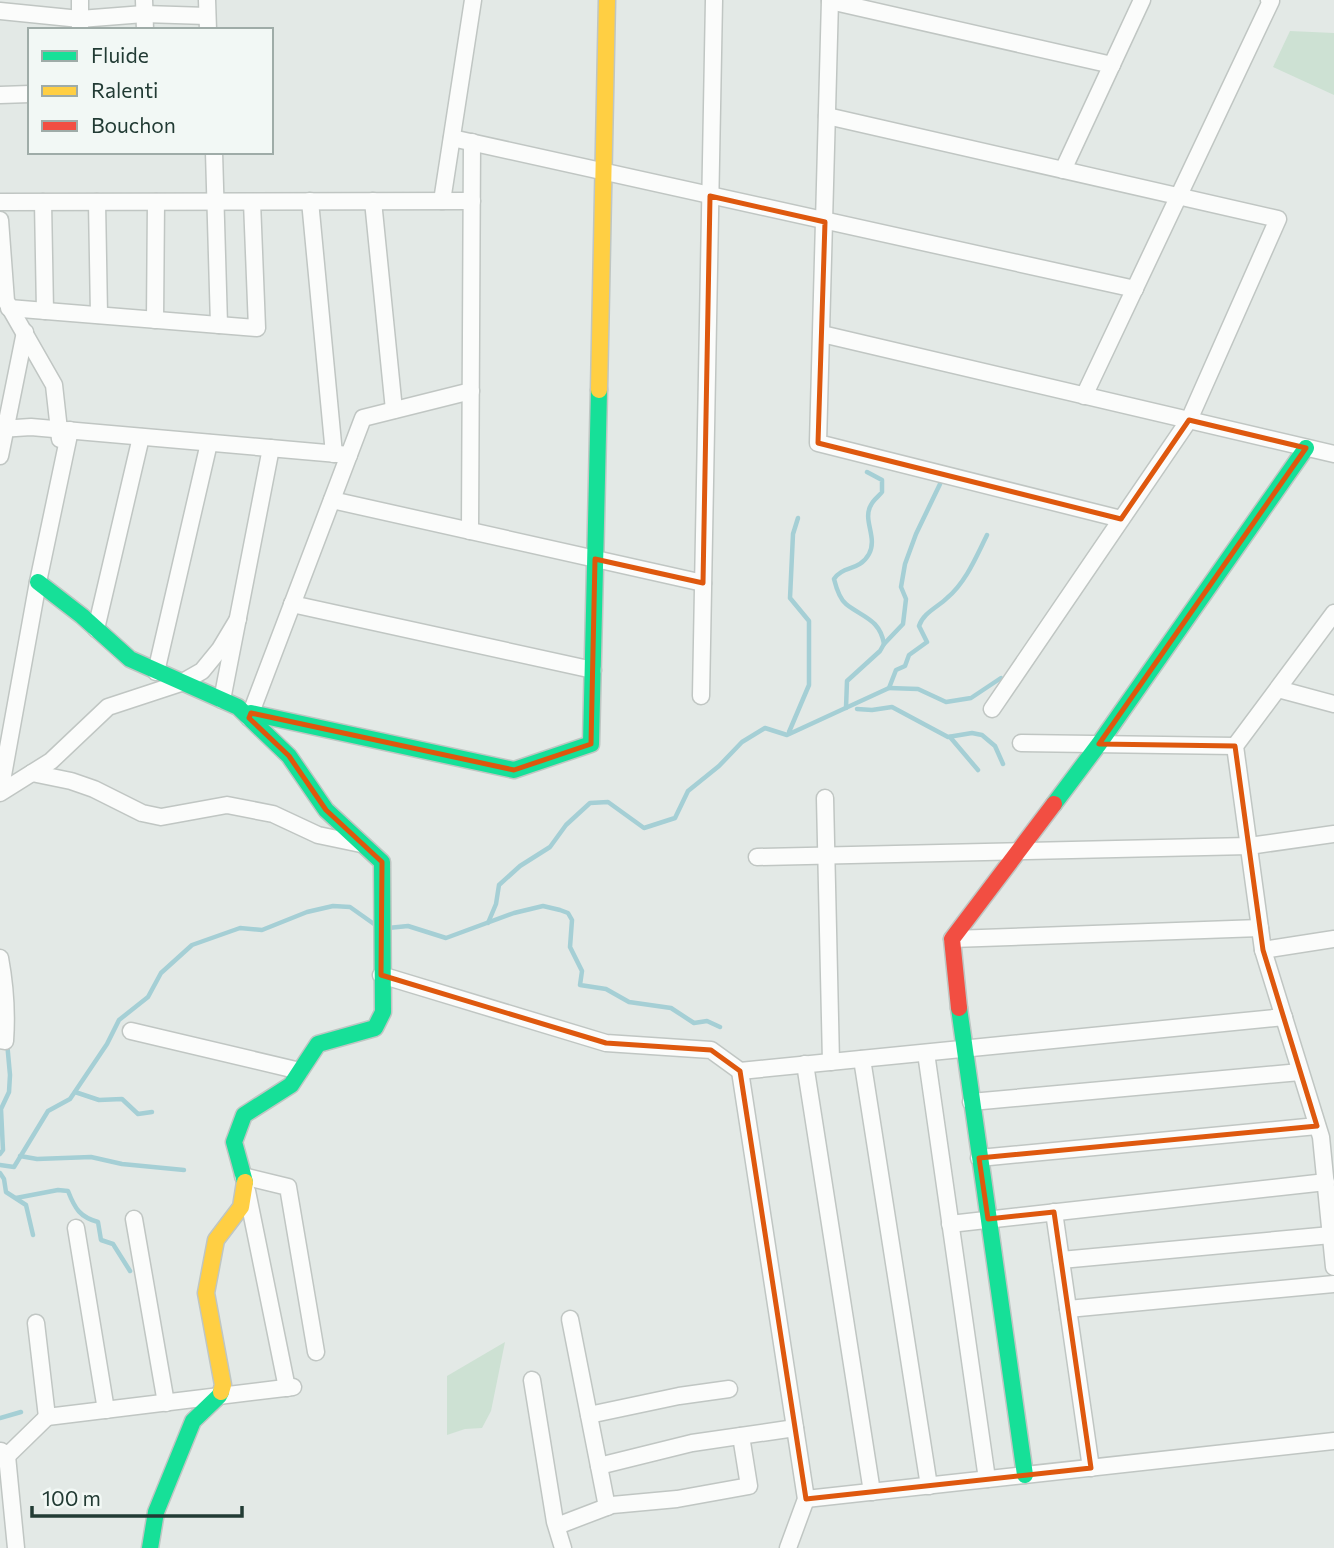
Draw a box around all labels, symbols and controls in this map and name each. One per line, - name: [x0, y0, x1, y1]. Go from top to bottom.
- legend: [28, 28, 273, 154]
- text: Fluide: [91, 42, 149, 67]
- text: Ralenti: [91, 77, 158, 102]
- text: Bouchon: [91, 112, 176, 137]
- scale bar: [32, 1474, 242, 1518]
- text: 100 m: [42, 1485, 101, 1510]

